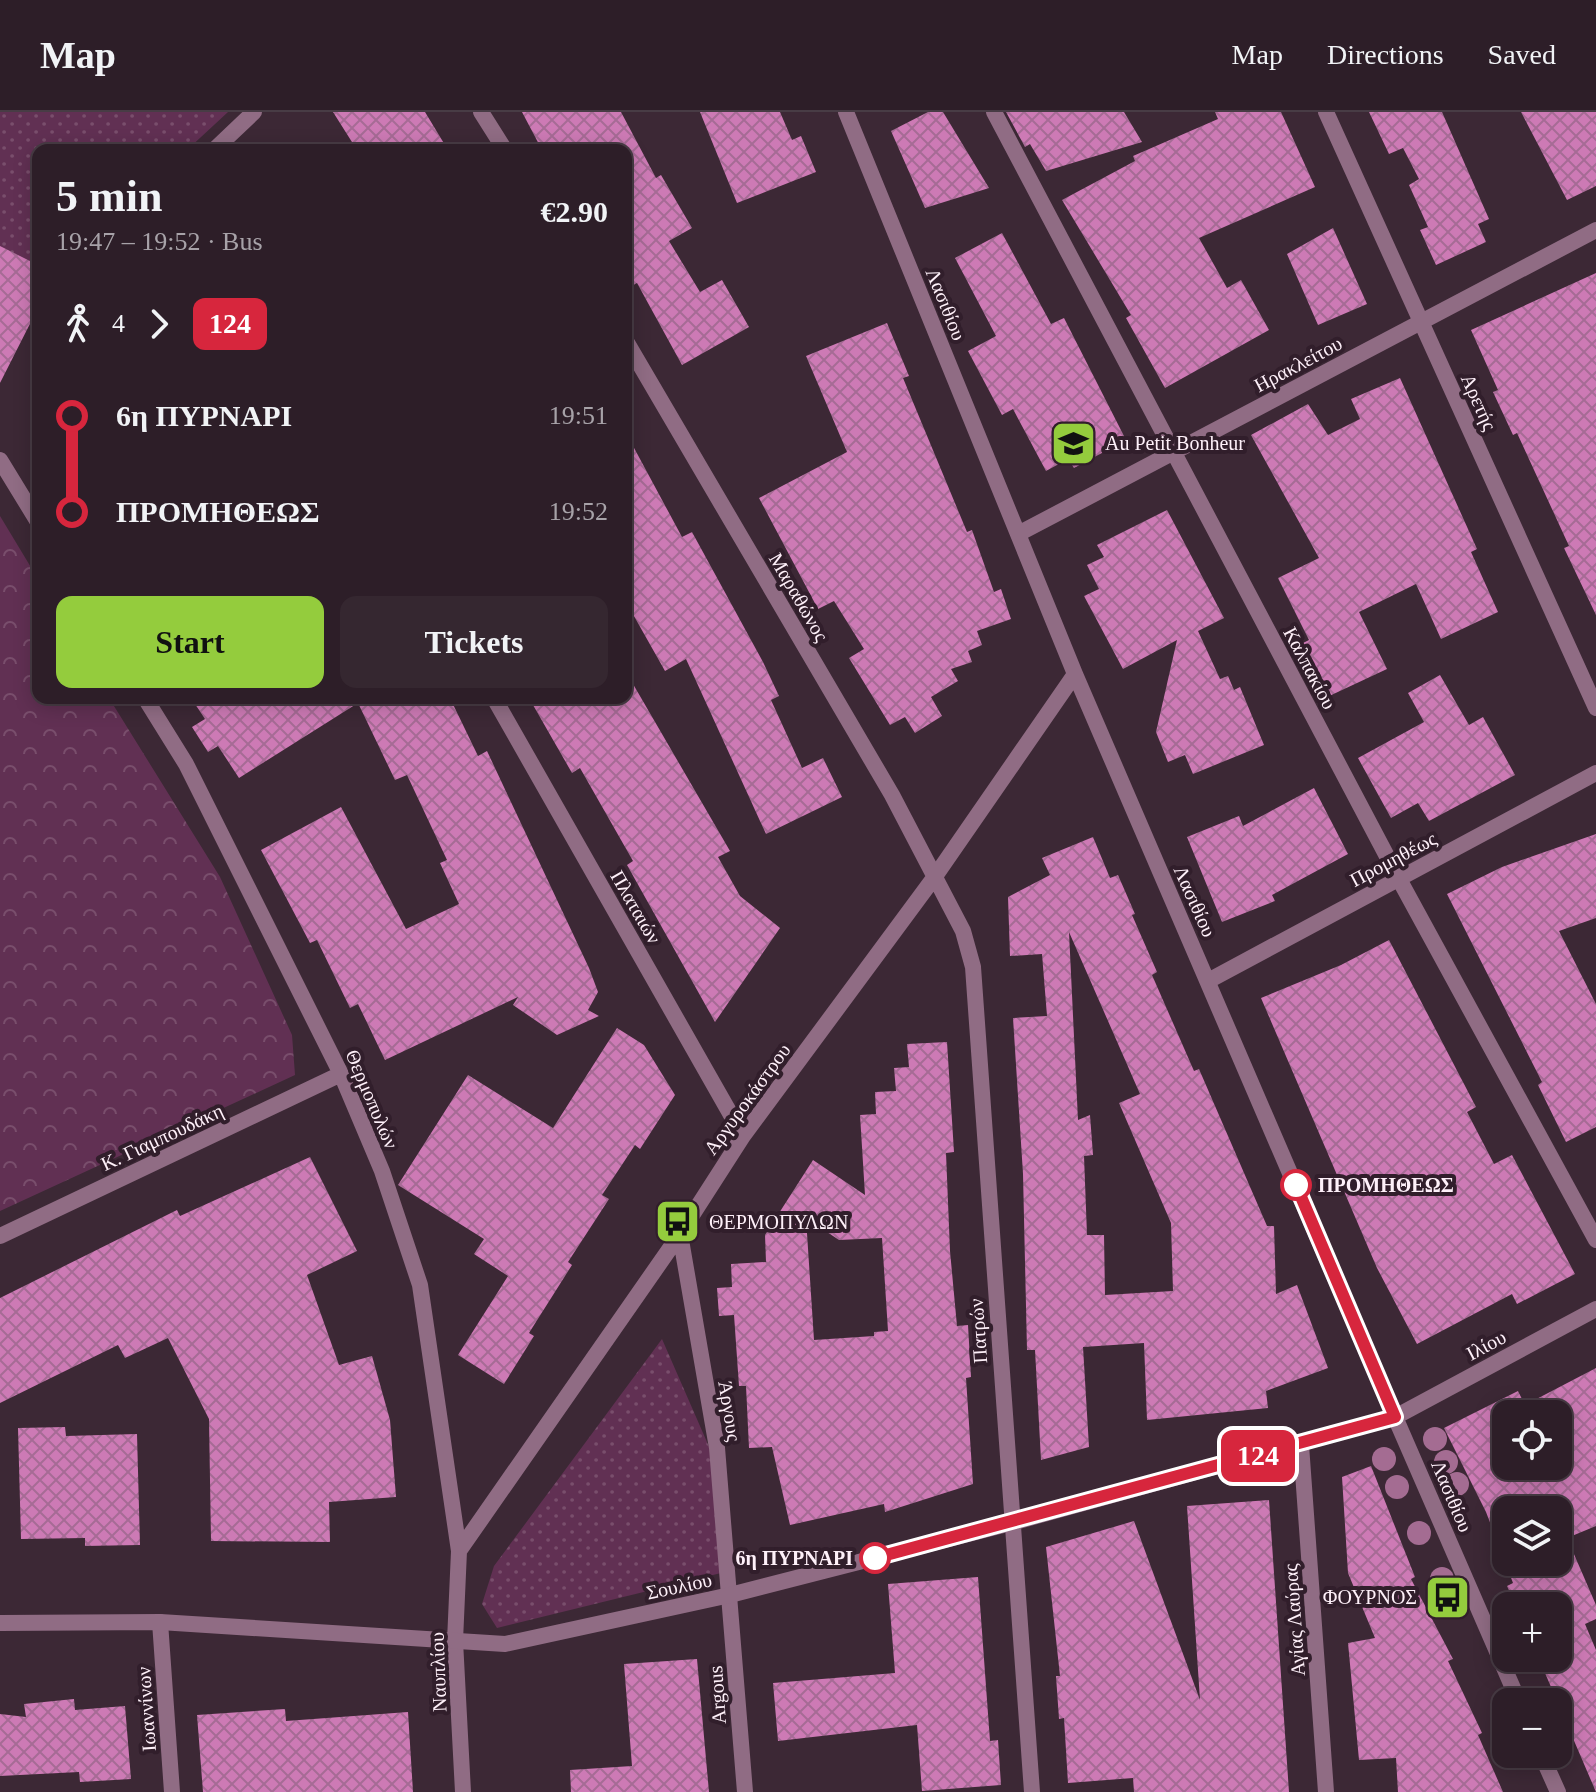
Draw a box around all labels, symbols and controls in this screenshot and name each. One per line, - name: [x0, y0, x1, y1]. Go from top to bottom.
- text: Map: [40, 34, 116, 76]
- text: Map: [1232, 39, 1283, 70]
- text: Directions: [1327, 39, 1444, 70]
- text: Saved: [1488, 39, 1556, 70]
- text: 5 min: [56, 172, 162, 221]
- text: €2.90: [541, 195, 608, 228]
- text: 19:47 – 19:52 · Bus: [56, 227, 263, 256]
- street label: Λασιθίου: [922, 265, 970, 343]
- icon: walk: [56, 302, 100, 346]
- icon: forward: [137, 302, 181, 346]
- text: 124: [209, 308, 251, 339]
- text: 4: [112, 309, 125, 338]
- street label: Ηρακλείτου: [1250, 332, 1346, 397]
- street label: Αρετής: [1456, 370, 1501, 434]
- text: 6η ΠΥΡΝΑΡΙ: [116, 399, 292, 432]
- text: 19:51: [549, 401, 608, 430]
- school or university icon: Au Petit Bonheur: [1050, 419, 1098, 467]
- place label: Au Petit Bonheur: [1105, 432, 1245, 454]
- text: ΠΡΟΜΗΘΕΩΣ: [116, 495, 320, 528]
- text: 19:52: [549, 497, 608, 526]
- street label: Μαραθώνος: [764, 549, 833, 646]
- button: Start: [56, 596, 324, 688]
- button: Tickets: [340, 596, 608, 688]
- street label: Καλπακίου: [1279, 623, 1341, 713]
- street label: Προμηθέως: [1346, 827, 1440, 892]
- street label: Λασιθίου: [1169, 862, 1221, 940]
- street label: Πλαταιών: [606, 867, 666, 947]
- street label: Αργυροκάστρου: [699, 1039, 796, 1160]
- street label: Θερμοπυλών: [340, 1046, 403, 1152]
- street label: Κ. Γιαμπουδάκη: [97, 1099, 227, 1176]
- marker: ΠΡΟΜΗΘΕΩΣ: [1281, 1170, 1311, 1200]
- place label: ΠΡΟΜΗΘΕΩΣ: [1318, 1174, 1454, 1196]
- bus stop icon: ΘΕΡΜΟΠΥΛΩΝ: [654, 1198, 702, 1246]
- place label: ΘΕΡΜΟΠΥΛΩΝ: [709, 1211, 848, 1233]
- street label: Πατρών: [965, 1298, 992, 1364]
- street label: Ιλίου: [1462, 1325, 1510, 1364]
- street label: Άργους: [713, 1379, 746, 1443]
- map controls: [1492, 1400, 1572, 1768]
- button: locate: [1492, 1400, 1572, 1480]
- line badge: 124: [1212, 1430, 1304, 1482]
- text: 124: [1237, 1440, 1279, 1471]
- street label: Λασιθίου: [1427, 1457, 1477, 1535]
- button: layers: [1492, 1496, 1572, 1576]
- marker: 6η ΠΥΡΝΑΡΙ: [860, 1543, 890, 1573]
- place label: 6η ΠΥΡΝΑΡΙ: [736, 1547, 853, 1570]
- street label: Αγίας Λαύρας: [1279, 1563, 1310, 1677]
- street label: Σουλίου: [644, 1568, 714, 1604]
- bus stop icon: ΦΟΥΡΝΟΣ: [1424, 1573, 1472, 1621]
- place label: ΦΟΥΡΝΟΣ: [1323, 1586, 1417, 1608]
- button: +: [1492, 1592, 1572, 1672]
- street label: Ναυπλίου: [426, 1632, 450, 1712]
- street label: Argous: [704, 1665, 731, 1725]
- street label: Ιωαννίνων: [132, 1666, 160, 1752]
- button: −: [1492, 1688, 1572, 1768]

